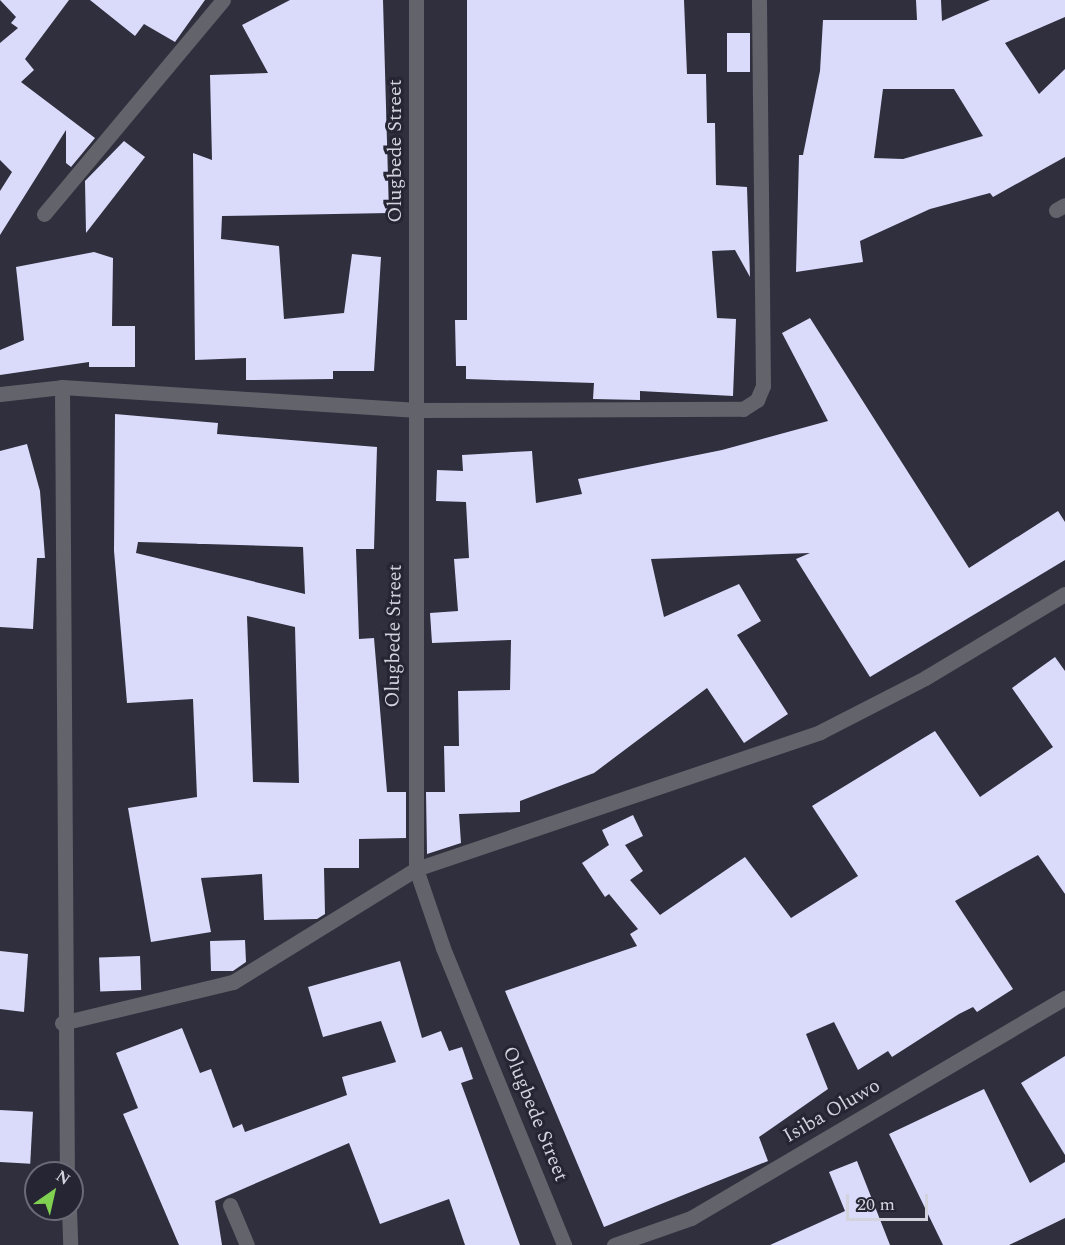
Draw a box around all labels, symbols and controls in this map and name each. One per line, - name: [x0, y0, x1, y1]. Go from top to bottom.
- street label: Olugbede Street: [383, 79, 407, 223]
- street label: Olugbede Street: [381, 564, 407, 708]
- street label: Olugbede Street: [497, 1043, 573, 1185]
- street label: Isiba Oluwo: [779, 1074, 885, 1148]
- north arrow: [24, 1161, 84, 1221]
- text: N: [51, 1164, 75, 1191]
- scale bar: [849, 1182, 932, 1220]
- text: 20 m: [857, 1191, 895, 1218]

